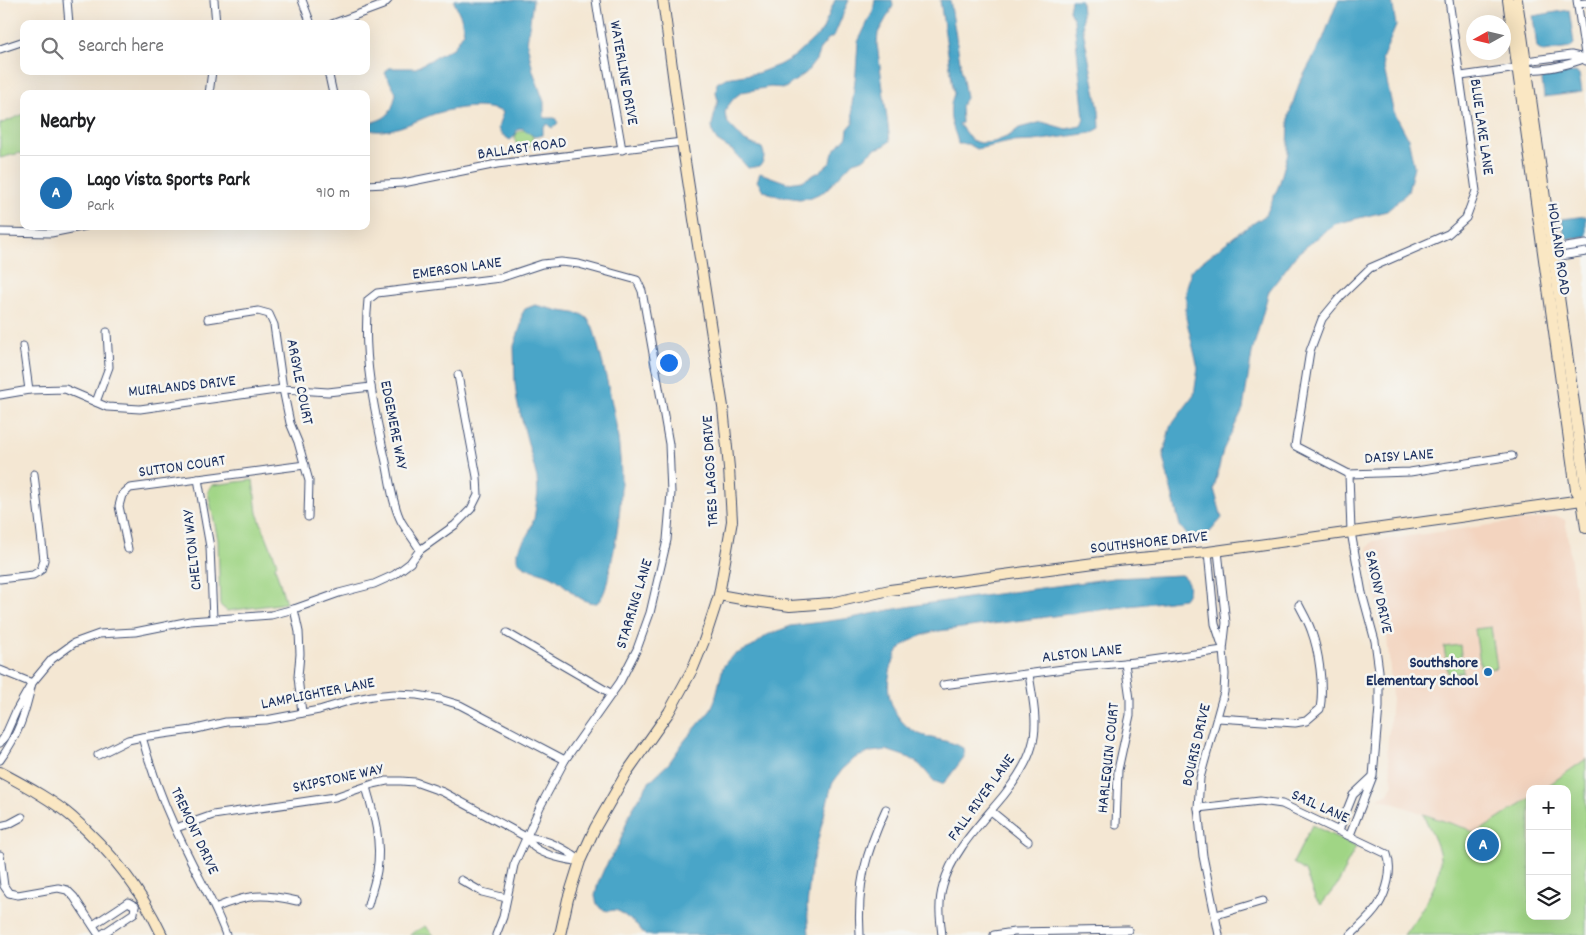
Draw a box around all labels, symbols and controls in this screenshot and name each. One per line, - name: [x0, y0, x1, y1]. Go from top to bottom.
- north arrow: [1466, 15, 1511, 60]
- street label: WATERLINE DRIVE: [602, 19, 644, 128]
- search box: [20, 20, 370, 75]
- icon: search: [38, 34, 66, 62]
- text: Search here: [78, 34, 164, 61]
- street label: BLUE LAKE LANE: [1463, 77, 1499, 177]
- text: Nearby: [40, 108, 95, 138]
- street label: BALLAST ROAD: [476, 131, 568, 167]
- text: Lago Vista Sports Park: [87, 168, 250, 195]
- text: A: [52, 182, 60, 205]
- text: 910 m: [316, 182, 350, 205]
- text: Park: [87, 195, 114, 218]
- street label: HOLLAND ROAD: [1540, 201, 1576, 297]
- street label: EMERSON LANE: [411, 251, 504, 287]
- street label: ARGYLE COURT: [279, 337, 319, 427]
- your location: [656, 350, 682, 376]
- street label: MUIRLANDS DRIVE: [127, 370, 238, 404]
- street label: EDGEMERE WAY: [373, 379, 413, 472]
- street label: TRES LAGOS DRIVE: [697, 414, 725, 527]
- street label: DAISY LANE: [1364, 443, 1435, 471]
- street label: SUTTON COURT: [137, 449, 227, 484]
- street label: CHELTON WAY: [177, 507, 209, 591]
- street label: SOUTHSHORE DRIVE: [1089, 525, 1209, 561]
- street label: SAXONY DRIVE: [1358, 549, 1398, 636]
- street label: STARRING LANE: [610, 556, 660, 652]
- street label: ALSTON LANE: [1041, 638, 1124, 670]
- place label: Southshore Elementary School: [1366, 652, 1478, 693]
- marker: Southshore Elementary School: [1482, 666, 1494, 678]
- street label: LAMPLIGHTER LANE: [259, 672, 377, 716]
- street label: HARLEQUIN COURT: [1092, 701, 1126, 814]
- street label: BOURIS DRIVE: [1176, 701, 1218, 788]
- street label: FALL RIVER LANE: [943, 749, 1022, 846]
- street label: SKIPSTONE WAY: [291, 758, 386, 800]
- street label: TREMONT DRIVE: [164, 784, 225, 879]
- street label: SAIL LANE: [1287, 784, 1353, 830]
- map controls: [1526, 785, 1571, 920]
- button: +: [1526, 785, 1571, 830]
- pin: A: [1467, 826, 1499, 864]
- button: −: [1526, 830, 1571, 875]
- button: layers: [1526, 875, 1571, 920]

